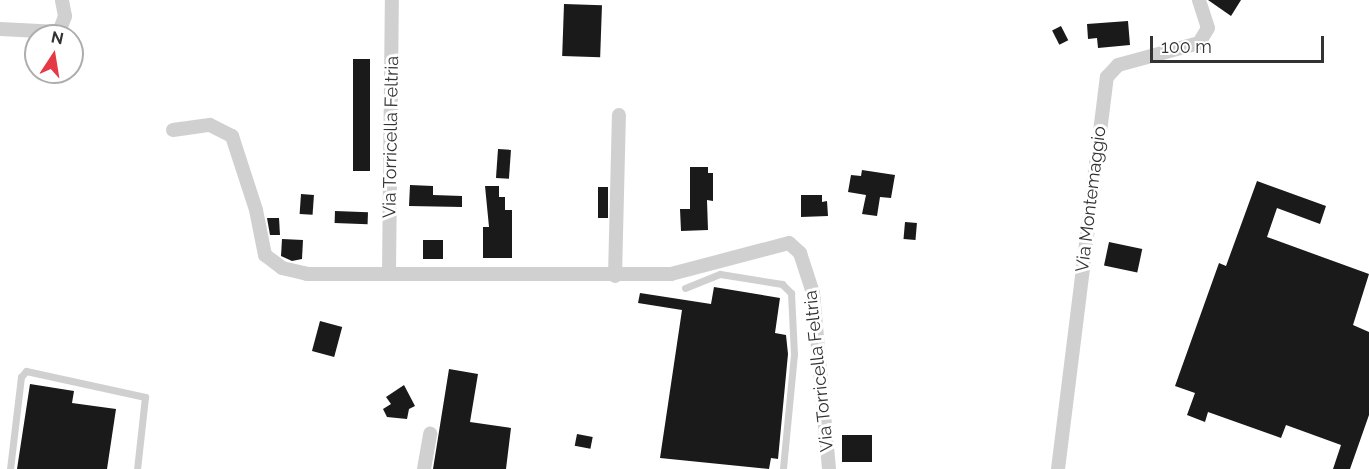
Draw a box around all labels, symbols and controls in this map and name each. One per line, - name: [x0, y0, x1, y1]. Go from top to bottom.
- north arrow: [24, 24, 84, 84]
- scale bar: [1153, 24, 1327, 62]
- text: N: [49, 27, 65, 48]
- text: 100 m: [1161, 36, 1212, 57]
- street label: Via Torricella Feltria: [379, 55, 403, 219]
- street label: Via Montemaggio: [1071, 125, 1111, 273]
- street label: Via Torricella Feltria: [800, 289, 838, 453]

